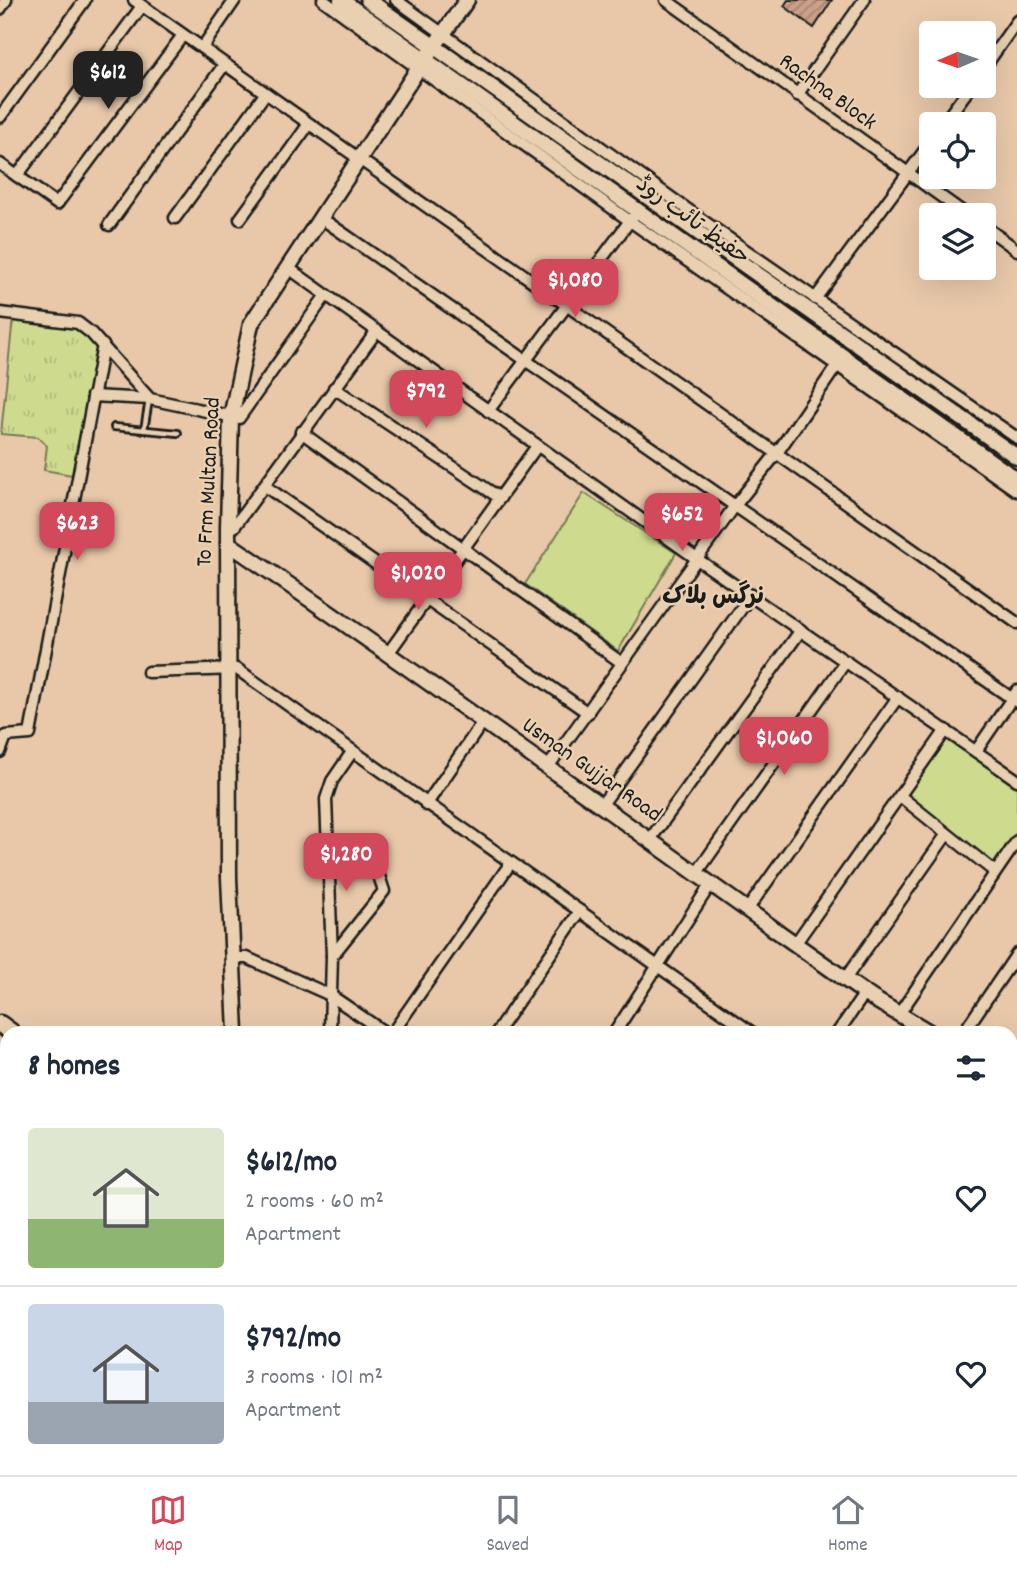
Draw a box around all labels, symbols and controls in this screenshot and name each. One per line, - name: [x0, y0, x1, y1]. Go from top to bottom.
- north arrow: [919, 21, 996, 98]
- map controls: [919, 21, 996, 280]
- street label: Rachna Block: [771, 46, 883, 140]
- pin: $612: [67, 52, 149, 111]
- text: $612: [89, 57, 127, 90]
- button: locate: [919, 112, 996, 189]
- street label: حفیظ تائب روڈ: [628, 169, 756, 275]
- button: layers: [919, 203, 996, 280]
- pin: $1,080: [518, 260, 632, 319]
- text: $1,080: [547, 265, 603, 298]
- pin: $792: [385, 370, 467, 430]
- text: $792: [405, 376, 447, 409]
- street label: To Frm Multan Road: [189, 396, 231, 568]
- pin: $652: [641, 494, 723, 553]
- text: $652: [660, 499, 704, 532]
- pin: $623: [36, 503, 118, 562]
- text: $623: [55, 508, 99, 541]
- pin: $1,020: [361, 552, 475, 612]
- text: $1,020: [390, 558, 446, 591]
- district label: نرگس بلاک: [662, 580, 764, 615]
- street label: Usman Gujjar Road: [514, 710, 668, 832]
- pin: $1,060: [727, 718, 841, 777]
- text: $1,060: [755, 723, 813, 756]
- pin: $1,280: [289, 834, 403, 893]
- text: $1,280: [320, 839, 372, 872]
- text: 8 homes: [28, 1047, 120, 1090]
- icon: filters: [952, 1049, 990, 1087]
- text: $612/mo: [245, 1143, 337, 1186]
- icon: home: [84, 1156, 168, 1240]
- icon: heart: [952, 1179, 990, 1217]
- text: 2 rooms · 60 m²: [245, 1186, 384, 1219]
- text: Apartment: [245, 1219, 341, 1252]
- text: $792/mo: [245, 1319, 341, 1362]
- icon: home: [84, 1332, 168, 1416]
- icon: heart: [952, 1355, 990, 1393]
- text: 3 rooms · 101 m²: [245, 1362, 383, 1395]
- text: Apartment: [245, 1395, 341, 1428]
- tab: Map: [149, 1491, 187, 1560]
- tab: Saved: [486, 1491, 529, 1560]
- tab: Home: [828, 1491, 868, 1560]

